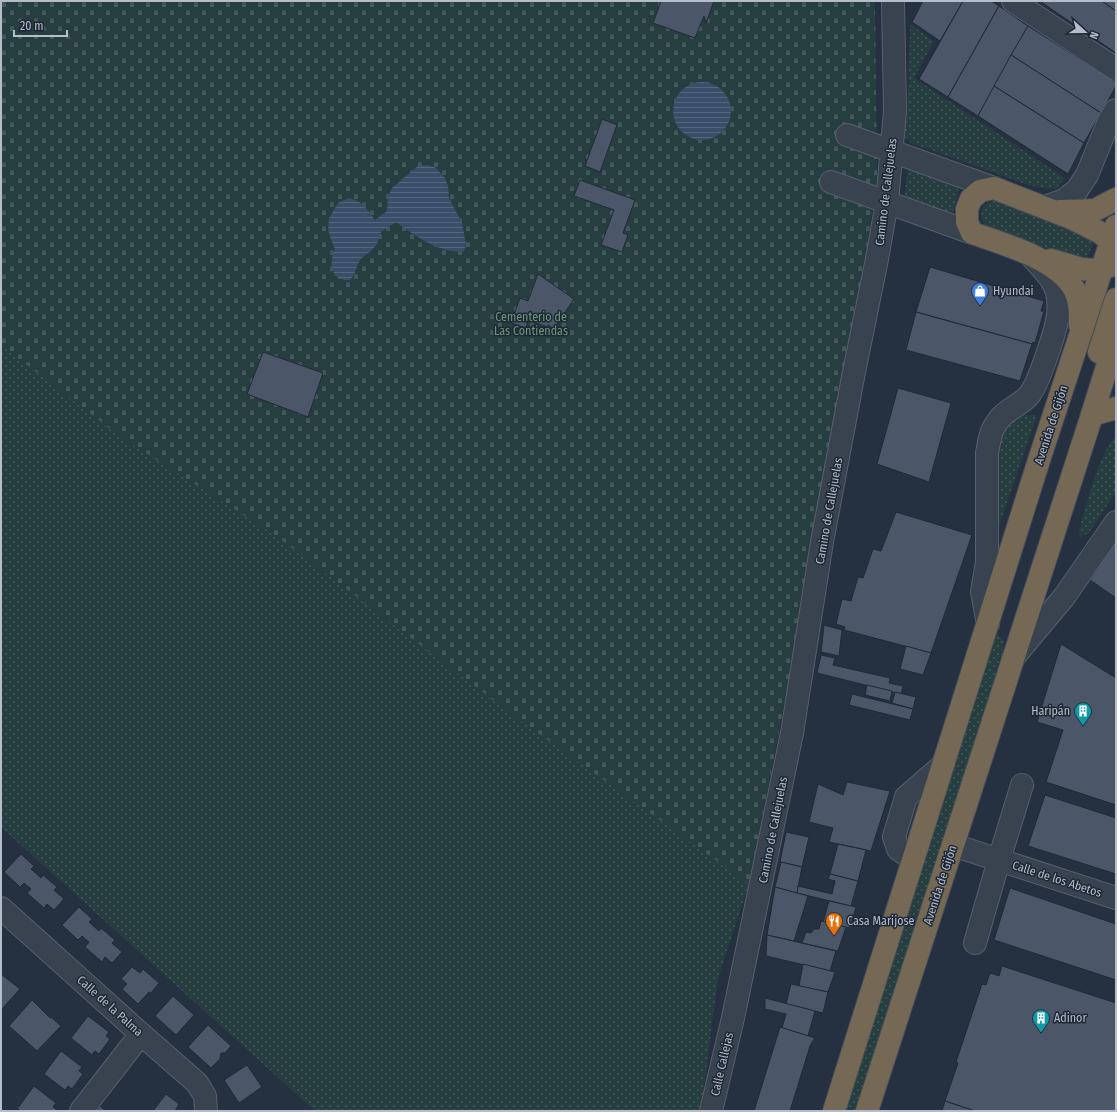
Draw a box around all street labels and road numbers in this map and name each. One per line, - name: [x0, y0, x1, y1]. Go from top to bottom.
- street label: Camino de Callejuelas: [872, 138, 900, 246]
- street label: Avenida de Gijón: [1032, 383, 1070, 467]
- street label: Camino de Callejuelas: [813, 457, 845, 565]
- street label: Camino de Callejuelas: [756, 776, 790, 884]
- street label: Avenida de Gijón: [921, 843, 959, 927]
- street label: Calle de los Abetos: [1011, 858, 1103, 900]
- street label: Calle de la Palma: [74, 973, 146, 1039]
- street label: Calle Callejas: [708, 1031, 736, 1097]

